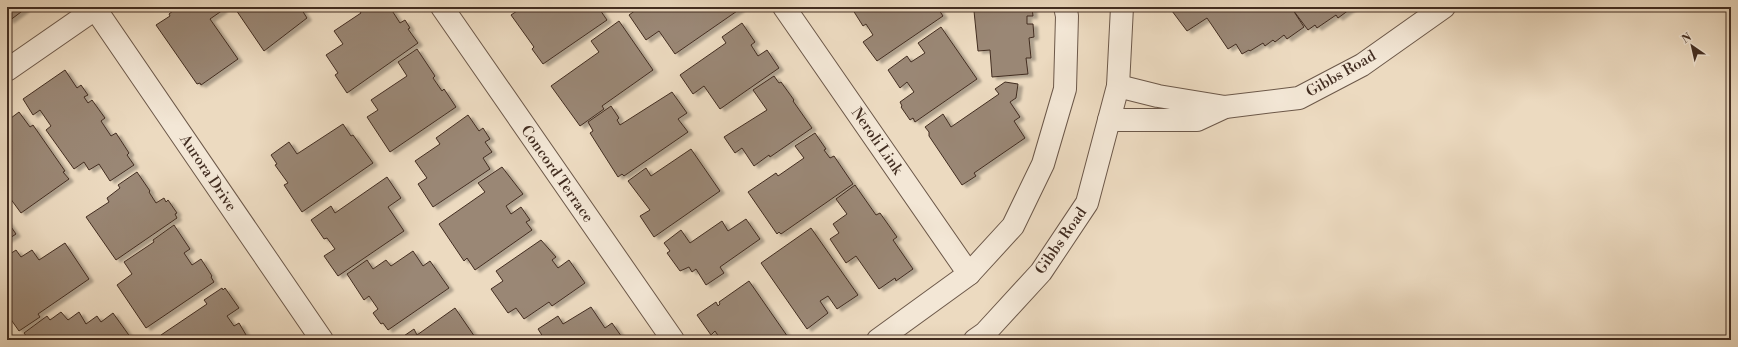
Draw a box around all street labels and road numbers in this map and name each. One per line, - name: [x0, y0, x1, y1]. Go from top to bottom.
- street label: Gibbs Road: [1303, 46, 1380, 102]
- street label: Neroli Link: [847, 104, 908, 179]
- street label: Concord Terrace: [516, 122, 598, 226]
- street label: Aurora Drive: [175, 130, 241, 215]
- street label: Gibbs Road: [1031, 203, 1091, 278]

